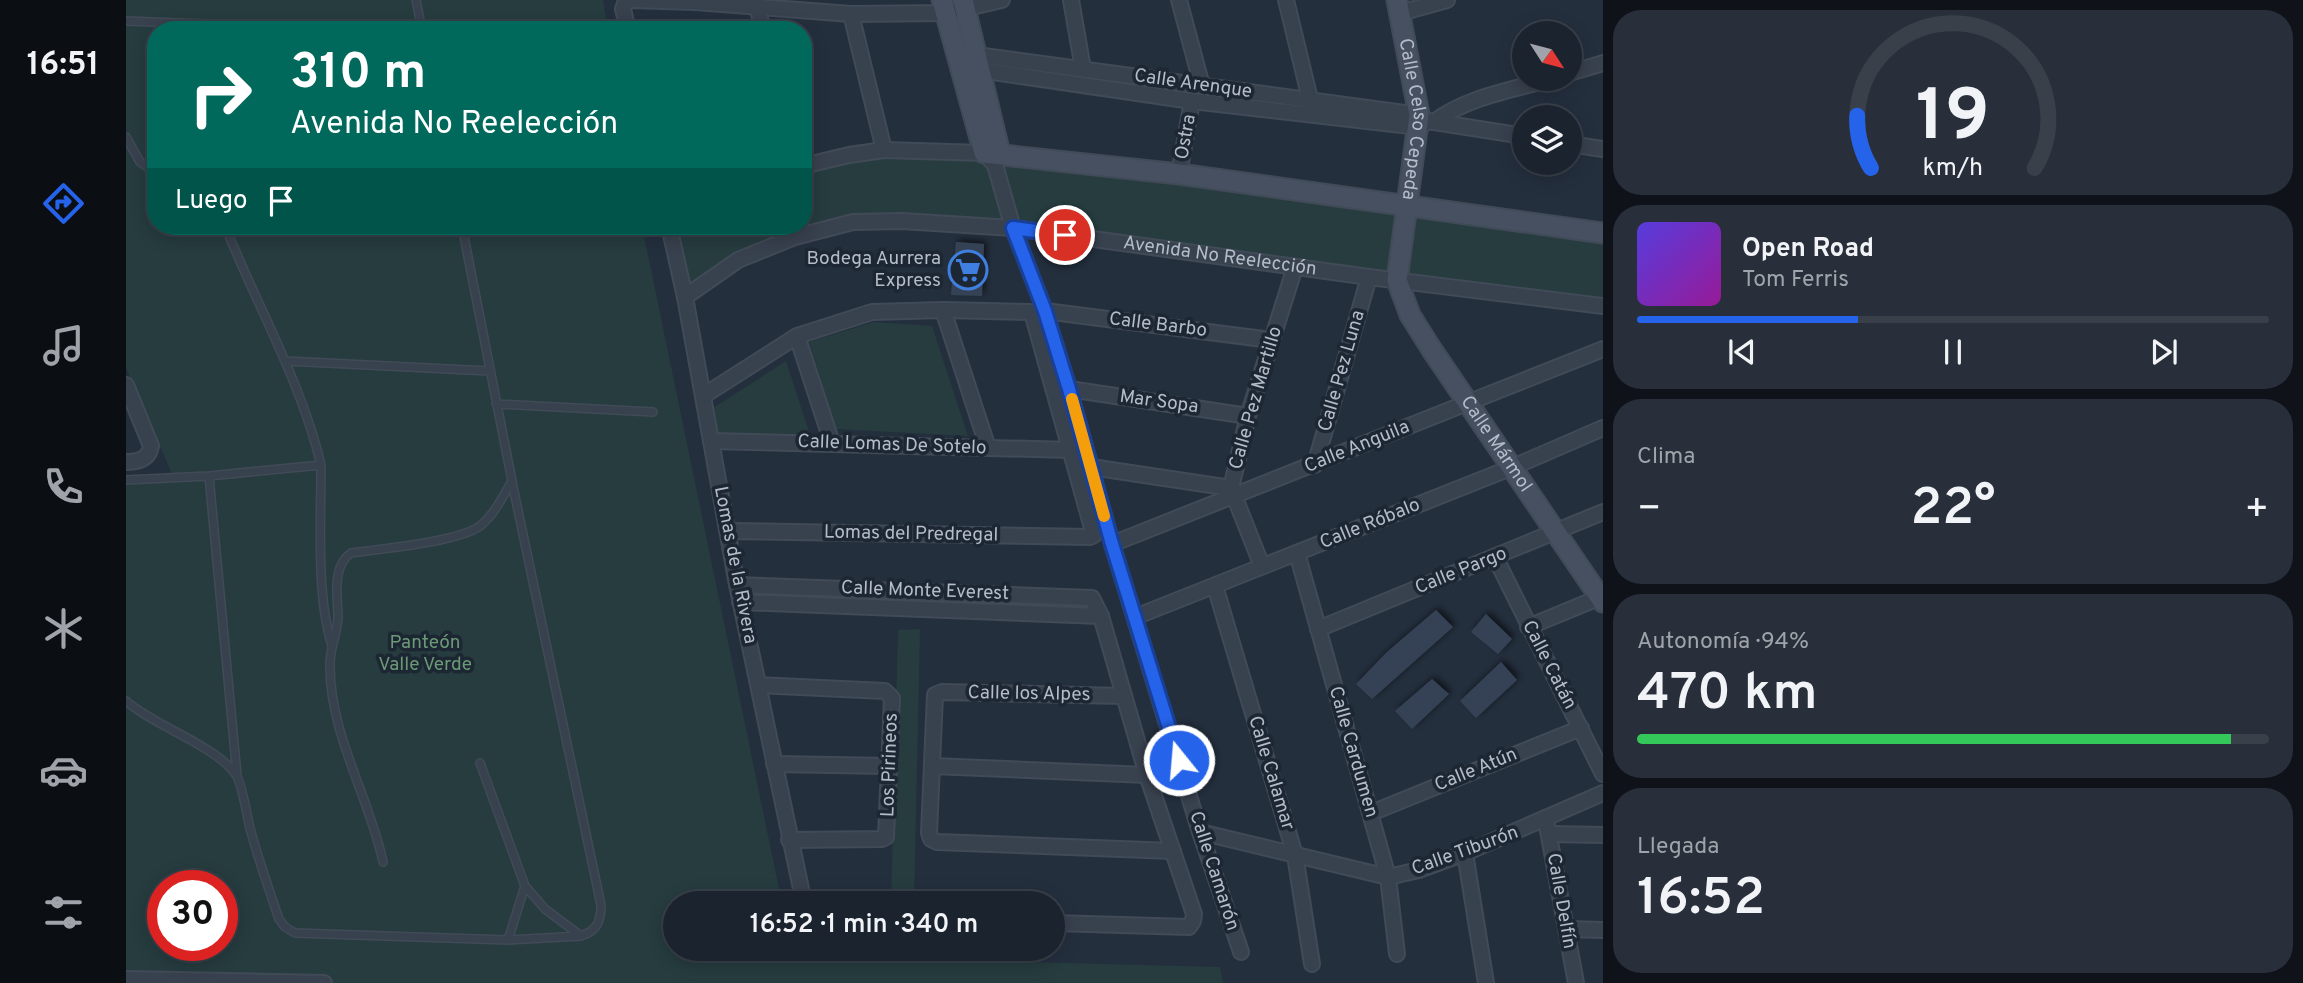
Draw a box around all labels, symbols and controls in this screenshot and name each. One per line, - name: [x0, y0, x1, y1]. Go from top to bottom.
- north arrow: [1512, 21, 1582, 91]
- map controls: [1512, 21, 1582, 175]
- street label: Calle Celso Cepeda: [1393, 36, 1431, 202]
- text: 310 m: [290, 44, 426, 106]
- text: 16:51: [27, 46, 99, 86]
- icon: right: [175, 49, 266, 140]
- street label: Calle Arenque: [1132, 64, 1254, 104]
- text: 19: [1916, 75, 1990, 167]
- text: Avenida No Reelección: [290, 105, 618, 145]
- button: layers: [1512, 105, 1582, 175]
- street label: Ostra: [1170, 112, 1202, 162]
- text: km/h: [1923, 153, 1983, 185]
- icon: directions: [39, 179, 88, 228]
- icon: arrive: [262, 182, 300, 220]
- text: Luego: [175, 185, 248, 218]
- pin: [1035, 205, 1095, 265]
- icon: arrive: [1046, 216, 1084, 254]
- street label: Avenida No Reelección: [1122, 231, 1318, 282]
- text: Open Road: [1742, 233, 1874, 266]
- place label: Bodega Aurrera Express: [806, 247, 941, 293]
- supermarket icon: Bodega Aurrera Express: [947, 249, 989, 291]
- text: Tom Ferris: [1742, 266, 1849, 295]
- street label: Calle Barbo: [1108, 307, 1208, 343]
- street label: Calle Pez Luna: [1313, 307, 1371, 435]
- icon: music: [39, 321, 88, 370]
- street label: Calle Pez Martillo: [1224, 324, 1288, 472]
- icon: previous: [1723, 333, 1761, 371]
- icon: pause: [1934, 333, 1972, 371]
- icon: next: [2145, 333, 2183, 371]
- street label: Mar Sopa: [1118, 385, 1200, 419]
- street label: Calle Mármol: [1455, 391, 1537, 497]
- street label: Calle Anguila: [1301, 415, 1413, 479]
- street label: Calle Lomas De Sotelo: [797, 430, 987, 460]
- text: Clima: [1637, 443, 1695, 472]
- icon: phone: [39, 462, 88, 511]
- text: 22°: [1910, 477, 1996, 543]
- street label: Lomas de la Rivera: [708, 484, 762, 646]
- text: −: [1637, 486, 1662, 535]
- text: +: [2244, 486, 2269, 535]
- street label: Calle Róbalo: [1316, 493, 1424, 555]
- street label: Lomas del Predregal: [824, 520, 998, 548]
- street label: Calle Pargo: [1412, 542, 1510, 600]
- street label: Calle Monte Everest: [841, 576, 1009, 606]
- icon: climate: [39, 604, 88, 653]
- street label: Calle Catán: [1516, 616, 1582, 714]
- text: Autonomía · 94%: [1637, 628, 1809, 657]
- park label: Panteón Valle Verde: [378, 631, 472, 677]
- text: 470 km: [1637, 662, 1818, 728]
- street label: Calle los Alpes: [967, 681, 1091, 707]
- street label: Calle Cardumen: [1323, 684, 1383, 820]
- street label: Los Pirineos: [876, 713, 904, 817]
- street label: Calle Calamar: [1242, 713, 1300, 834]
- position arrow: [1142, 723, 1216, 797]
- street label: Calle Atún: [1431, 743, 1521, 797]
- icon: car: [39, 746, 88, 795]
- street label: Calle Camarón: [1183, 808, 1245, 934]
- street label: Calle Tiburón: [1408, 821, 1522, 881]
- text: Llegada: [1637, 833, 1719, 862]
- street label: Calle Delfín: [1541, 851, 1581, 951]
- text: 16:52: [1637, 867, 1765, 933]
- speed limit sign: 30: [147, 870, 238, 961]
- icon: filters: [39, 888, 88, 937]
- text: 16:52 · 1 min · 340 m: [750, 909, 978, 942]

